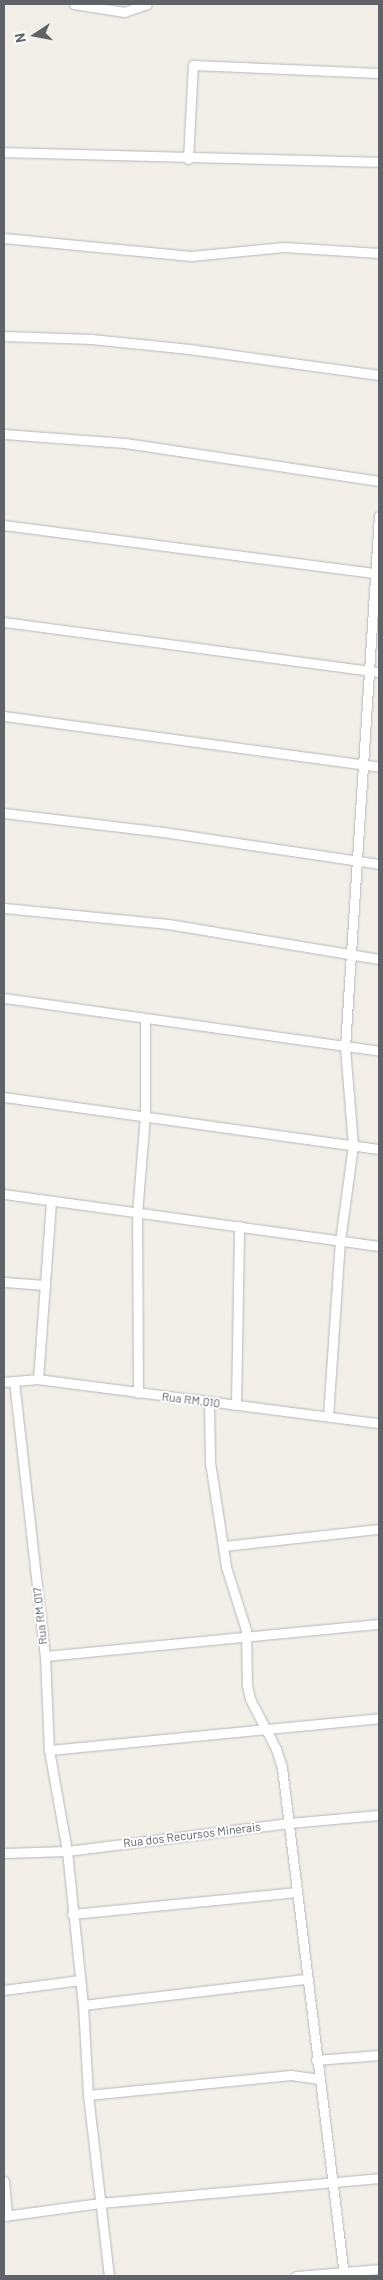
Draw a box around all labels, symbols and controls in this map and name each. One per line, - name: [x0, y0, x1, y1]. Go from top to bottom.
- north arrow: [10, 10, 60, 60]
- text: N: [11, 32, 29, 44]
- street label: Rua RM.010: [161, 1389, 221, 1411]
- street label: Rua RM.017: [30, 1587, 50, 1645]
- street label: Rua dos Recursos Minerais: [122, 1819, 262, 1851]

